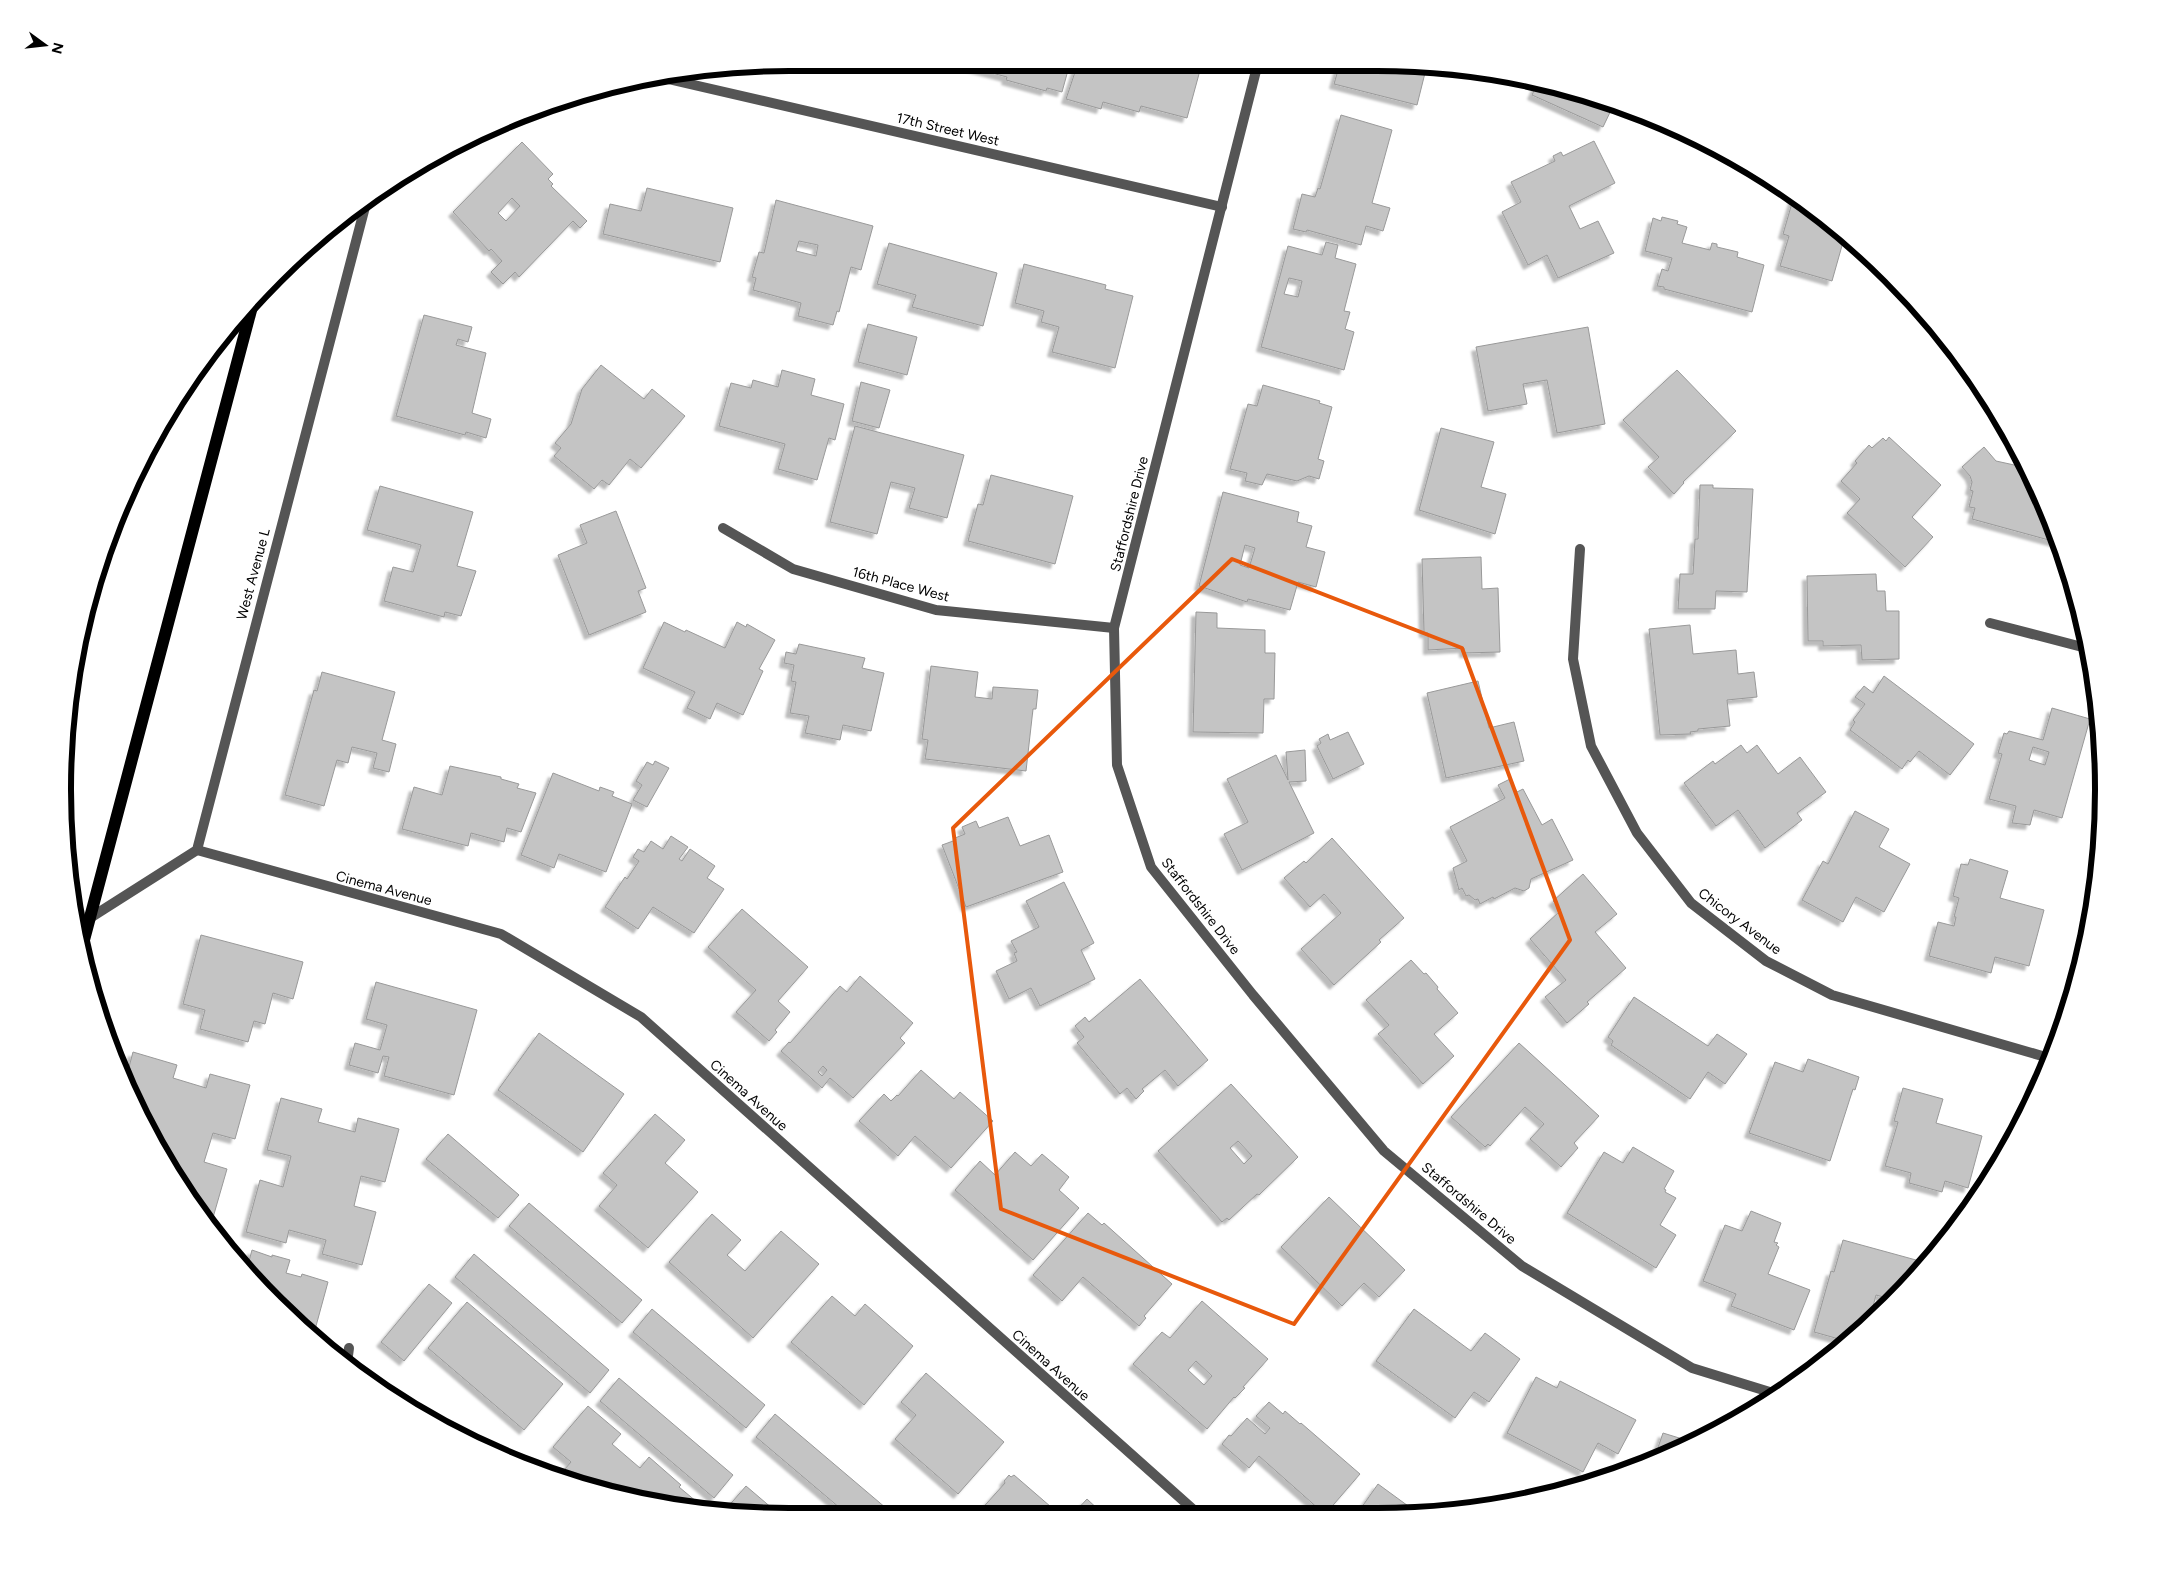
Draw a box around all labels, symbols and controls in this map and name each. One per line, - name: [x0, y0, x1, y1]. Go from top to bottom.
- north arrow: [20, 20, 70, 70]
- text: N: [47, 41, 67, 56]
- street label: 17th Street West: [895, 109, 1001, 150]
- street label: Staffordshire Drive: [1107, 454, 1152, 573]
- street label: West Avenue L: [233, 526, 274, 622]
- street label: 16th Place West: [851, 563, 951, 606]
- street label: Staffordshire Drive: [1158, 855, 1244, 958]
- street label: Cinema Avenue: [334, 868, 434, 910]
- street label: Chicory Avenue: [1695, 885, 1785, 958]
- street label: Cinema Avenue: [706, 1056, 791, 1135]
- street label: Staffordshire Drive: [1418, 1159, 1520, 1248]
- street label: Cinema Avenue: [1008, 1326, 1093, 1405]

